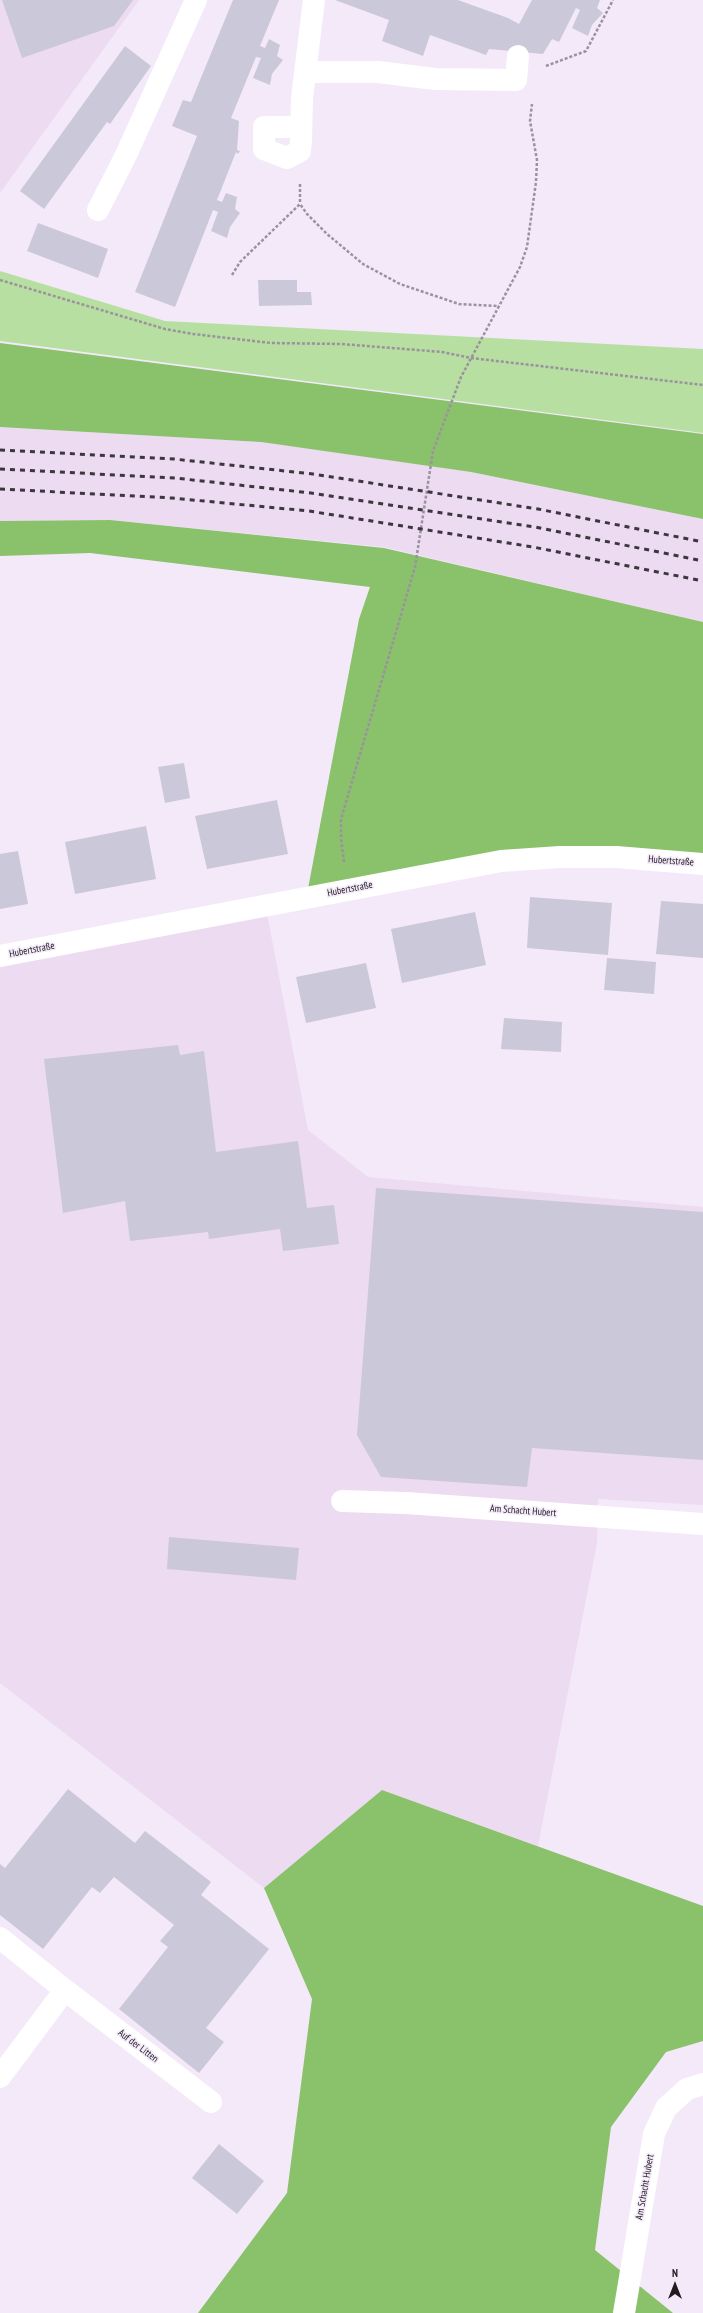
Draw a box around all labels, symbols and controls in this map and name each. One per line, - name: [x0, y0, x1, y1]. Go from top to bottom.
- street label: Hubertstraße: [648, 853, 694, 869]
- street label: Hubertstraße: [326, 879, 374, 899]
- street label: Hubertstraße: [8, 940, 56, 960]
- street label: Am Schacht Hubert: [489, 1503, 557, 1519]
- street label: Auf der Litten: [115, 2027, 161, 2065]
- street label: Am Schacht Hubert: [633, 2153, 657, 2221]
- north arrow: [655, 2265, 695, 2305]
- text: N: [672, 2266, 678, 2280]

